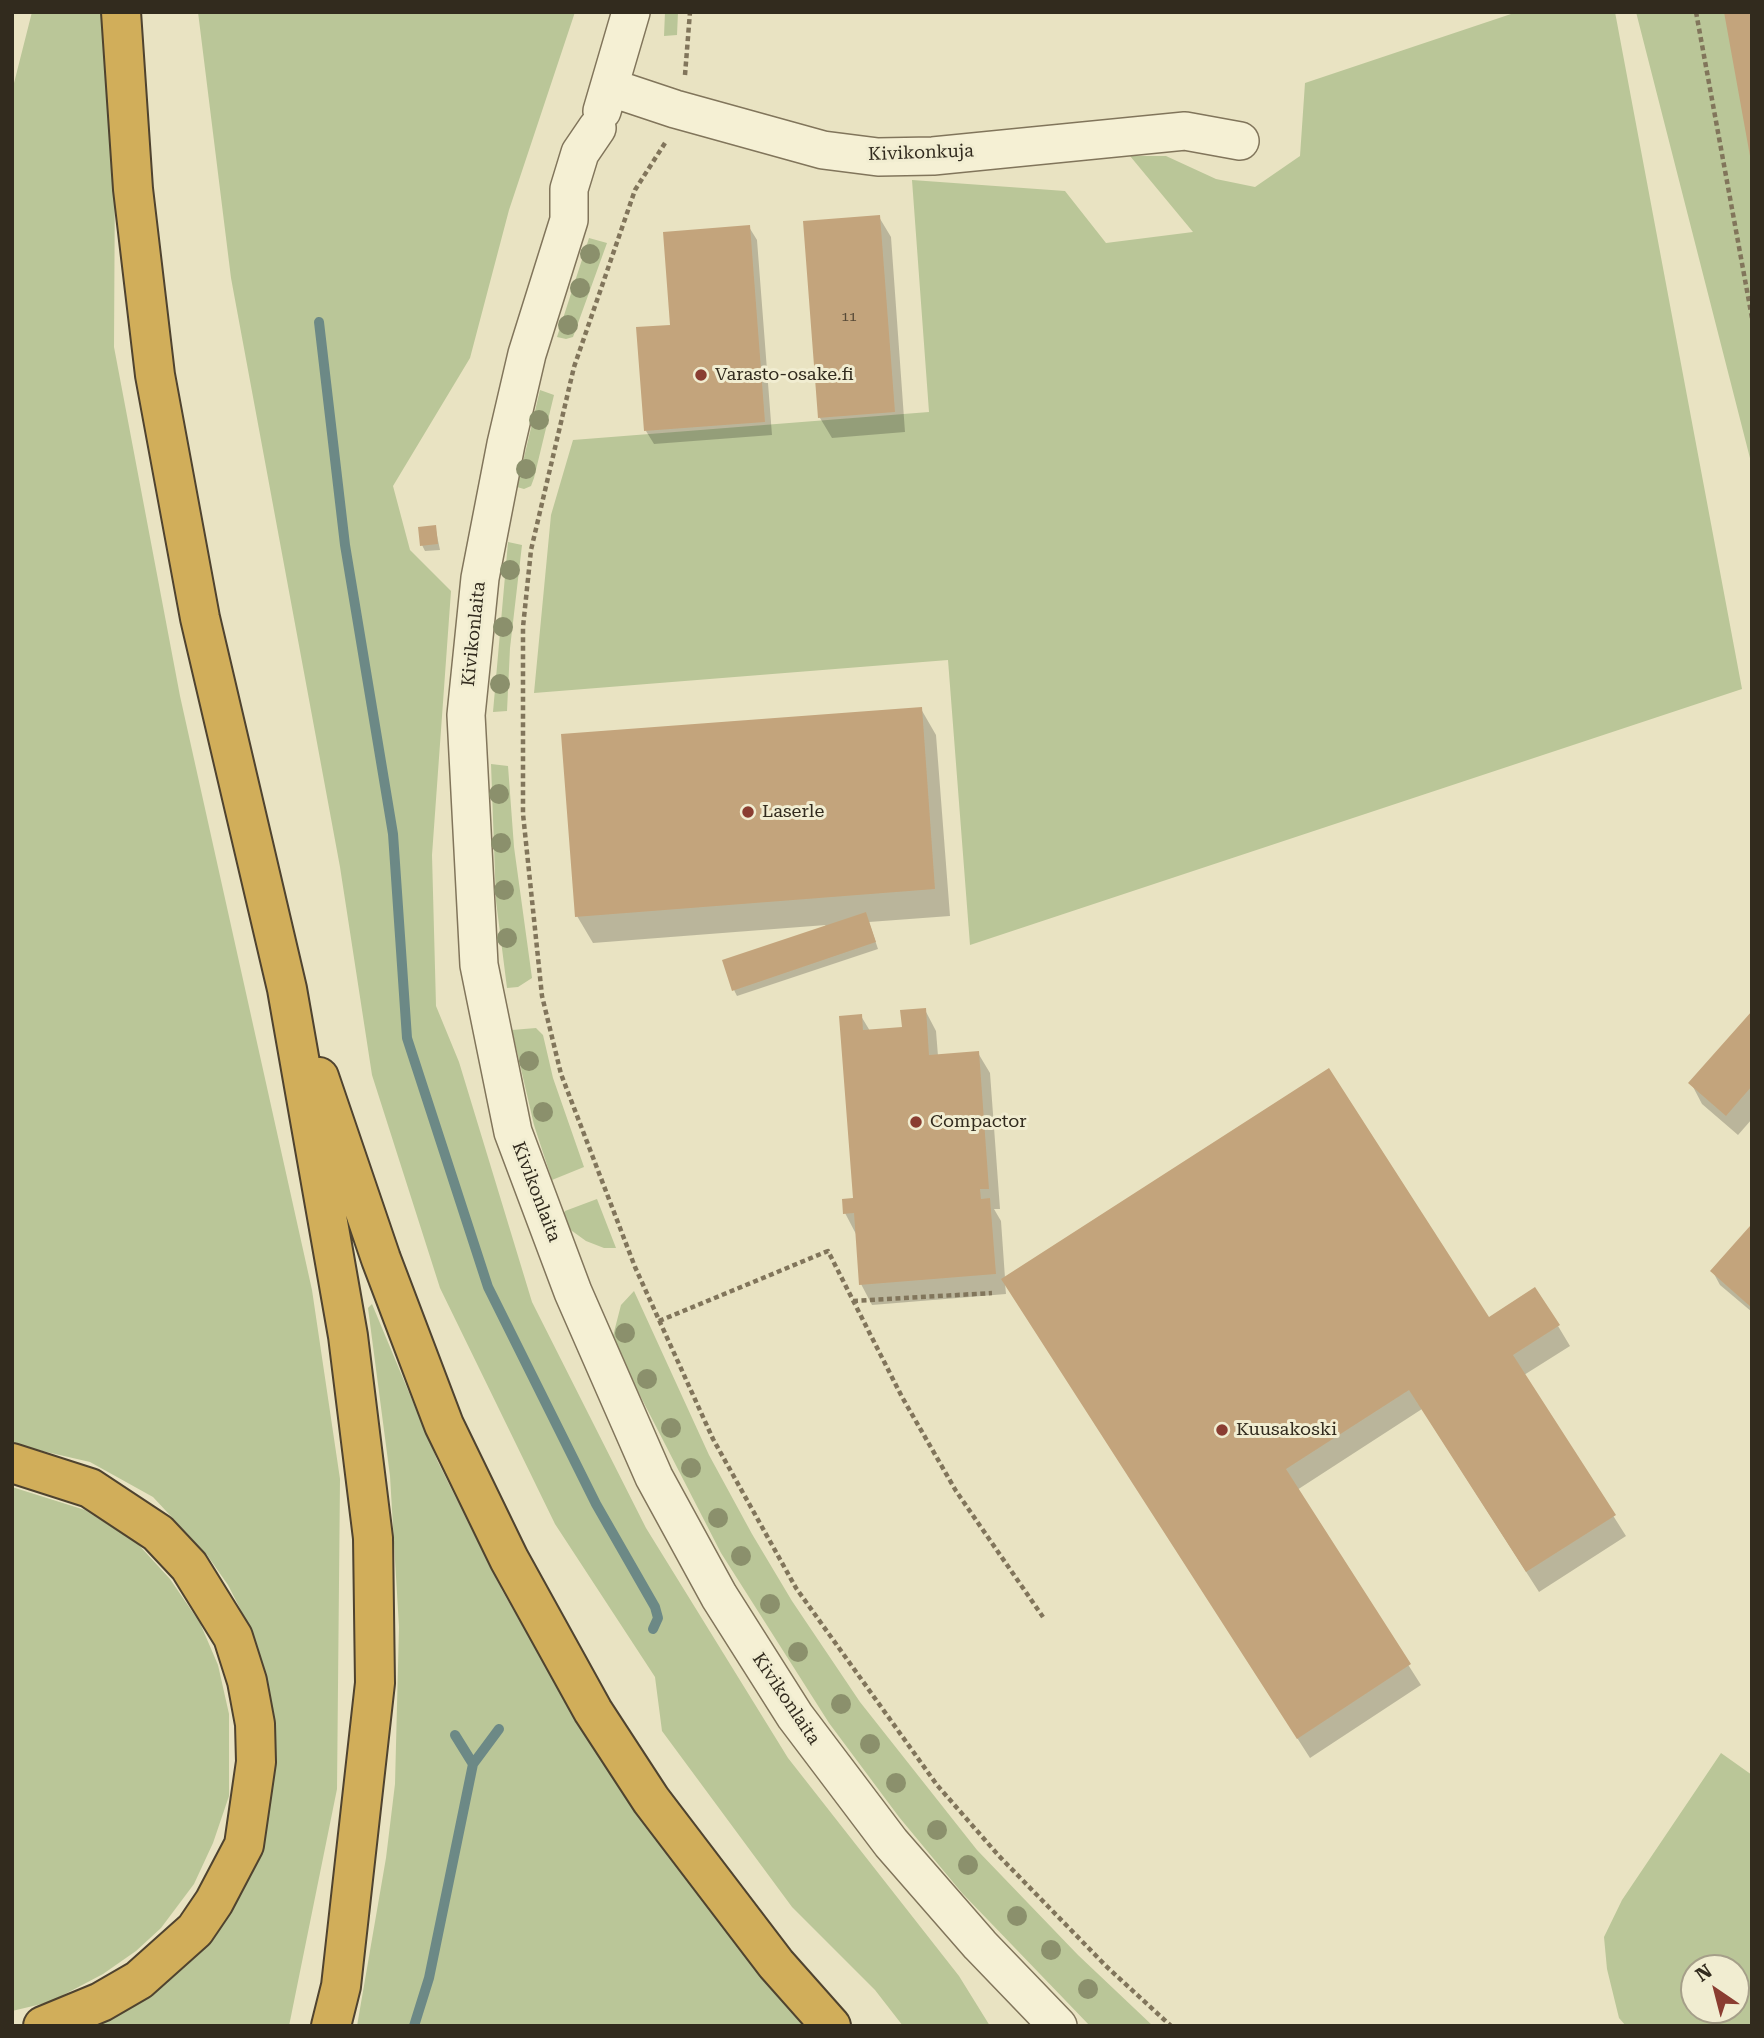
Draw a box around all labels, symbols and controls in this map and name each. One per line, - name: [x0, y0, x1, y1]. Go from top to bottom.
- street label: Kivikonkuja: [868, 140, 974, 166]
- house number: 11: [841, 309, 857, 325]
- place label: Varasto-osake.fi: [715, 364, 854, 386]
- marker: Varasto-osake.fi: [693, 367, 709, 383]
- street label: Kivikonlaita: [458, 580, 490, 688]
- place label: Laserle: [762, 801, 824, 823]
- marker: Laserle: [740, 804, 756, 820]
- place label: Compactor: [930, 1111, 1027, 1133]
- marker: Compactor: [908, 1114, 924, 1130]
- street label: Kivikonlaita: [507, 1139, 565, 1245]
- place label: Kuusakoski: [1236, 1419, 1337, 1441]
- marker: Kuusakoski: [1214, 1422, 1230, 1438]
- street label: Kivikonlaita: [747, 1649, 825, 1749]
- north arrow: [1680, 1954, 1750, 2024]
- text: N: [1691, 1959, 1716, 1987]

